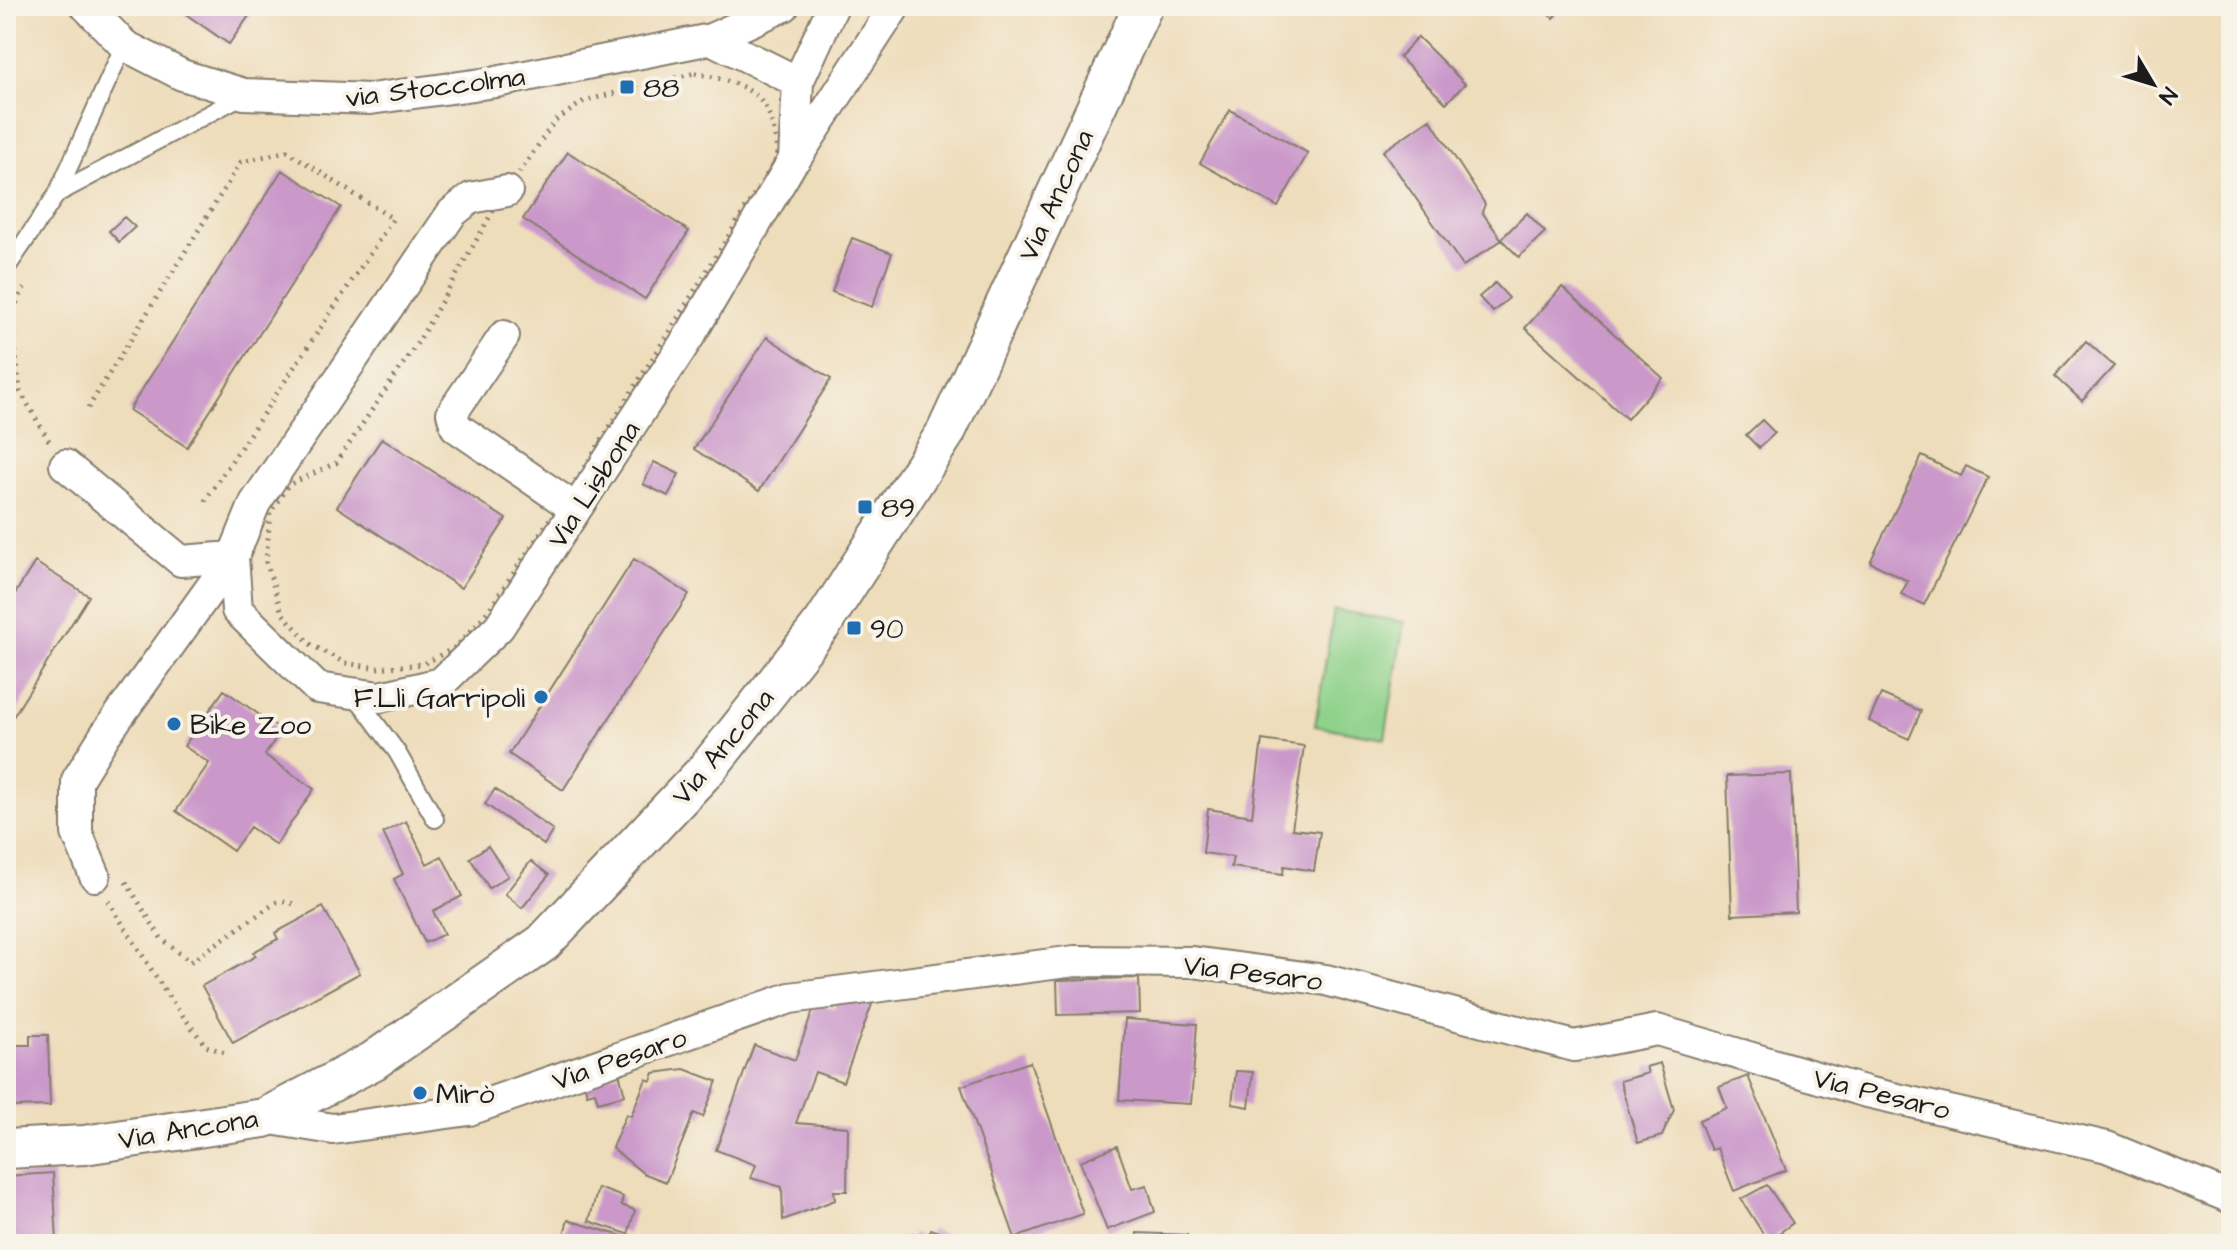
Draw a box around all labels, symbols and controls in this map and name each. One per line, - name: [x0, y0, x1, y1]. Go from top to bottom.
- north arrow: [2113, 44, 2193, 124]
- street label: via Stoccolma: [343, 57, 527, 118]
- place label: 88: [643, 69, 679, 108]
- marker: 88: [618, 78, 636, 96]
- text: N: [2151, 80, 2184, 111]
- street label: Via Ancona: [1009, 124, 1104, 268]
- street label: Via Lisbona: [539, 414, 650, 556]
- place label: 89: [881, 489, 915, 528]
- marker: 89: [856, 498, 874, 516]
- place label: 90: [870, 610, 904, 649]
- marker: 90: [845, 619, 863, 637]
- place label: F.Lli Garripoli: [354, 679, 525, 718]
- street label: Via Ancona: [663, 680, 783, 813]
- marker: F.Lli Garripoli: [532, 688, 550, 706]
- place label: Bike Zoo: [190, 706, 311, 745]
- marker: Bike Zoo: [165, 715, 183, 733]
- street label: Via Pesaro: [1181, 946, 1325, 1001]
- street label: Via Pesaro: [547, 1018, 692, 1101]
- street label: Via Pesaro: [1809, 1059, 1954, 1130]
- place label: Mirò: [436, 1075, 495, 1114]
- marker: Mirò: [411, 1084, 429, 1102]
- street label: Via Ancona: [116, 1099, 261, 1160]

